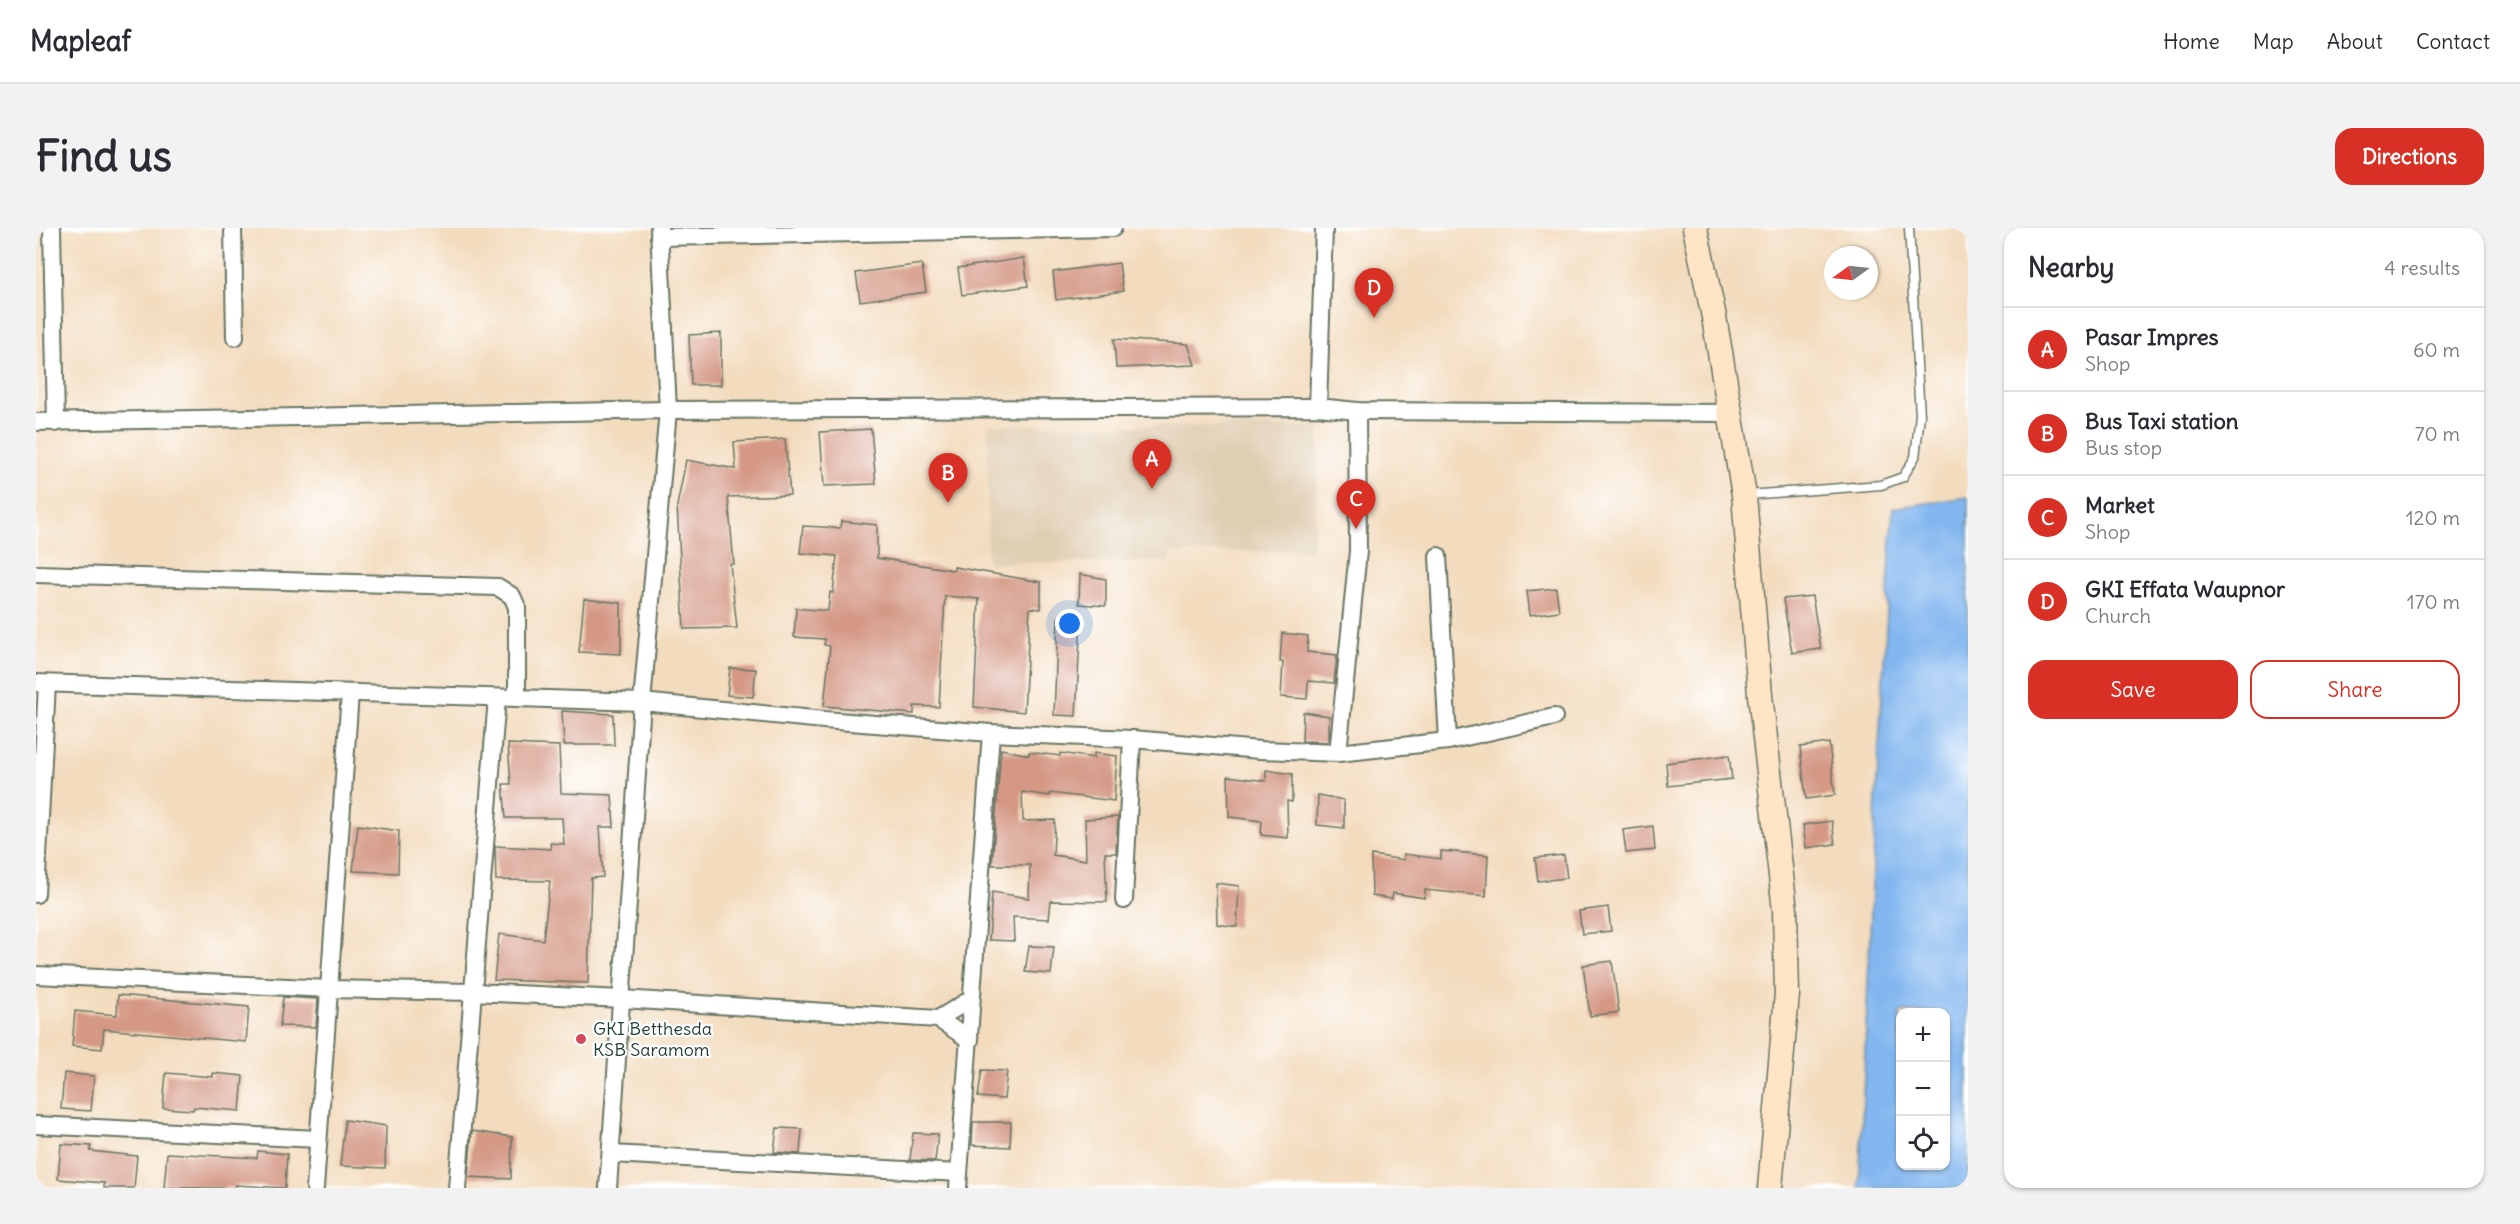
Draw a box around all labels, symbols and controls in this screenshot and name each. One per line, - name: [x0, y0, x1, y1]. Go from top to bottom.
- text: Mapleaf: [30, 23, 131, 59]
- text: Home: [2163, 28, 2220, 55]
- text: Map: [2253, 28, 2294, 55]
- text: About: [2327, 28, 2383, 55]
- text: Contact: [2416, 28, 2490, 55]
- button: Directions: [2335, 128, 2484, 185]
- text: Find us: [36, 130, 172, 182]
- north arrow: [1824, 246, 1878, 300]
- text: Nearby: [2028, 251, 2114, 284]
- text: 4 results: [2384, 255, 2460, 280]
- pin: D: [1354, 268, 1394, 318]
- text: Pasar Impres: [2085, 323, 2219, 351]
- text: A: [2041, 337, 2054, 362]
- text: 60 m: [2413, 337, 2460, 362]
- text: Shop: [2085, 351, 2130, 376]
- text: Bus Taxi station: [2085, 407, 2239, 435]
- text: B: [2041, 421, 2054, 446]
- text: 70 m: [2415, 421, 2460, 446]
- text: Bus stop: [2085, 435, 2162, 460]
- pin: A: [1132, 440, 1172, 489]
- pin: B: [928, 454, 968, 503]
- pin: C: [1336, 480, 1376, 529]
- text: Market: [2085, 491, 2155, 519]
- text: C: [2041, 505, 2054, 530]
- text: 120 m: [2406, 505, 2460, 530]
- text: Shop: [2085, 519, 2130, 544]
- text: GKI Effata Waupnor: [2085, 575, 2285, 603]
- text: D: [2040, 589, 2055, 614]
- text: 170 m: [2407, 589, 2460, 614]
- text: Church: [2085, 603, 2151, 628]
- your location: [1055, 609, 1084, 638]
- button: Save: [2028, 660, 2238, 719]
- button: Share: [2250, 660, 2460, 719]
- map controls: [1896, 1008, 1950, 1170]
- button: +: [1896, 1008, 1950, 1062]
- place label: GKI Betthesda KSB Saramom: [593, 1017, 712, 1061]
- marker: GKI Betthesda KSB Saramom: [574, 1032, 588, 1046]
- button: −: [1896, 1062, 1950, 1116]
- button: locate: [1896, 1116, 1950, 1170]

